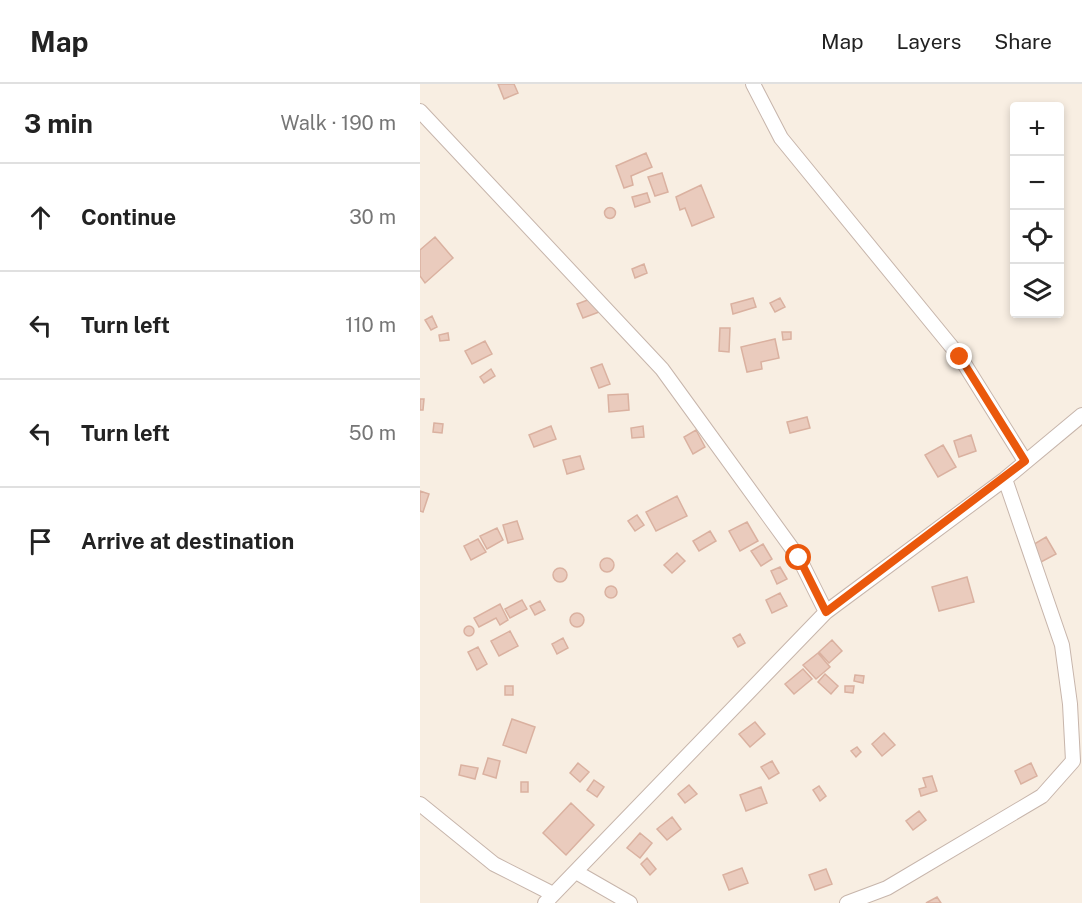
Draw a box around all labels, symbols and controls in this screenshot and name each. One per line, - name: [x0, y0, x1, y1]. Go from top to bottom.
- text: Map: [30, 25, 89, 58]
- text: Map: [821, 29, 864, 54]
- text: Layers: [897, 29, 961, 54]
- text: Share: [994, 29, 1052, 54]
- map controls: [1010, 102, 1064, 318]
- button: +: [1010, 102, 1064, 156]
- text: 3 min: [24, 108, 93, 139]
- text: Walk · 190 m: [280, 111, 396, 135]
- button: −: [1010, 156, 1064, 210]
- icon: ahead: [24, 201, 57, 234]
- text: Continue: [81, 204, 176, 230]
- text: 30 m: [349, 205, 396, 229]
- button: locate: [1010, 210, 1064, 264]
- button: layers: [1010, 264, 1064, 318]
- icon: left: [24, 309, 57, 342]
- text: Turn left: [81, 312, 170, 338]
- text: 110 m: [345, 313, 396, 337]
- route end: [946, 343, 972, 369]
- icon: left: [24, 417, 57, 450]
- text: Turn left: [81, 420, 170, 446]
- text: 50 m: [349, 421, 396, 445]
- icon: arrive: [24, 525, 57, 558]
- text: Arrive at destination: [81, 528, 294, 554]
- route start: [785, 544, 811, 570]

